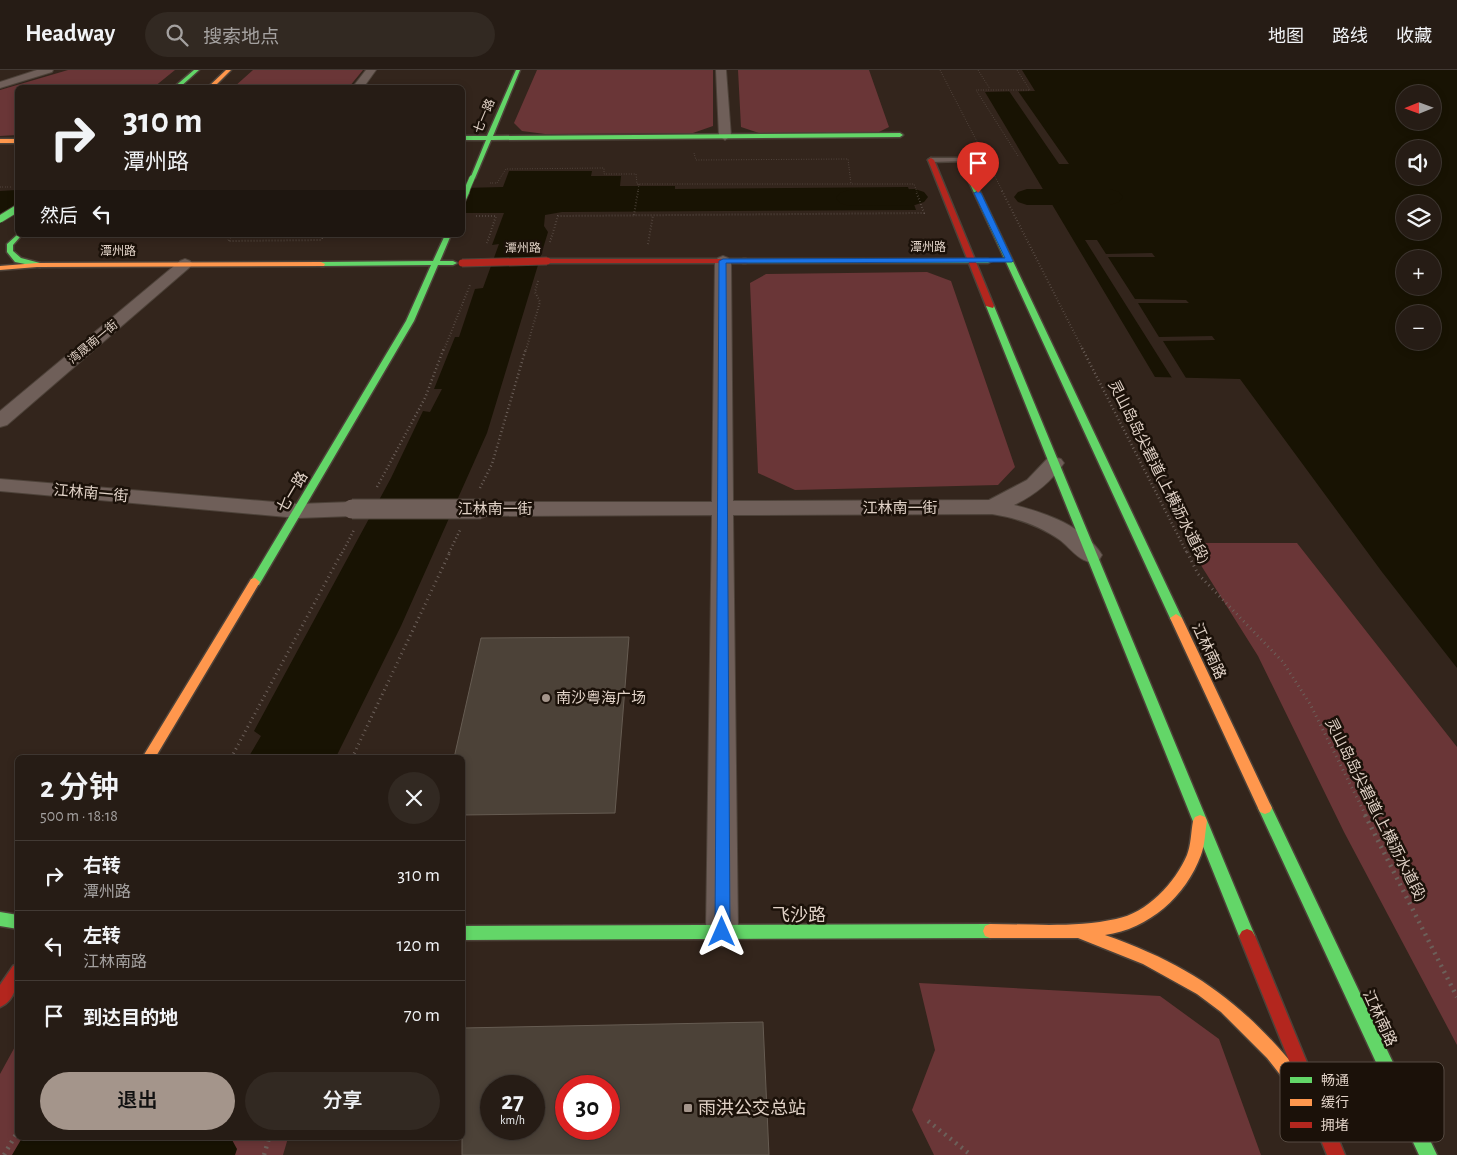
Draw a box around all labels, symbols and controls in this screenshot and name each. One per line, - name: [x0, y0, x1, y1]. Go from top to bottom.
- search box: [145, 12, 495, 57]
- icon: search: [163, 21, 191, 49]
- text: Headway: [25, 22, 115, 46]
- text: 搜索地点: [203, 28, 279, 47]
- text: 地图: [1268, 28, 1304, 46]
- text: 路线: [1332, 28, 1368, 46]
- text: 收藏: [1396, 28, 1432, 46]
- north arrow: [1396, 85, 1441, 130]
- map controls: [1396, 85, 1441, 350]
- street label: 七一路: [471, 97, 497, 135]
- text: 310 m: [123, 104, 202, 139]
- icon: right: [40, 105, 105, 170]
- button: sound: [1396, 140, 1441, 185]
- pin: [957, 142, 999, 193]
- icon: arrive: [964, 149, 992, 177]
- text: 潭州路: [123, 151, 189, 173]
- button: layers: [1396, 195, 1441, 240]
- icon: left: [88, 200, 116, 228]
- text: 然后: [40, 207, 78, 226]
- street label: 潭州路: [910, 240, 946, 253]
- street label: 潭州路: [505, 241, 541, 254]
- street label: 潭州路: [100, 244, 136, 257]
- button: +: [1396, 250, 1441, 295]
- button: −: [1396, 305, 1441, 350]
- street label: 湾晟南一街: [66, 317, 120, 366]
- street label: 灵山岛岛尖碧道(上横沥水道段): [1106, 378, 1212, 566]
- street label: 七一路: [274, 469, 310, 515]
- street label: 江林南一街: [53, 482, 129, 504]
- street label: 江林南一街: [862, 500, 938, 516]
- street label: 江林南一街: [457, 501, 533, 517]
- street label: 江林南路: [1189, 620, 1229, 682]
- place label: 南沙粤海广场: [556, 690, 646, 706]
- marker: 南沙粤海广场: [540, 692, 552, 704]
- street label: 灵山岛岛尖碧道(上横沥水道段): [1323, 716, 1429, 904]
- button: close: [388, 772, 440, 824]
- text: 2 分钟: [40, 773, 119, 803]
- text: 500 m · 18:18: [40, 808, 118, 824]
- text: 右转: [83, 857, 121, 876]
- icon: right: [40, 862, 68, 890]
- text: 310 m: [397, 866, 440, 885]
- text: 潭州路: [83, 884, 131, 900]
- position arrow: [695, 905, 747, 957]
- street label: 飞沙路: [772, 905, 826, 925]
- text: 左转: [83, 927, 121, 946]
- icon: left: [40, 932, 68, 960]
- text: 120 m: [396, 936, 440, 955]
- text: 江林南路: [83, 954, 147, 970]
- street label: 江林南路: [1360, 987, 1400, 1049]
- icon: arrive: [40, 1002, 68, 1030]
- text: 70 m: [404, 1006, 440, 1025]
- text: 到达目的地: [83, 1009, 178, 1028]
- legend: [1280, 1062, 1444, 1142]
- button: 退出: [40, 1072, 235, 1130]
- button: 分享: [245, 1072, 440, 1130]
- text: 畅通: [1321, 1073, 1349, 1088]
- speed limit sign: 30: [555, 1075, 620, 1140]
- text: 27: [501, 1089, 524, 1114]
- text: 缓行: [1321, 1095, 1349, 1110]
- place label: 雨洪公交总站: [698, 1098, 806, 1118]
- marker: 雨洪公交总站: [682, 1102, 694, 1114]
- text: km/h: [500, 1114, 525, 1126]
- text: 拥堵: [1321, 1118, 1349, 1133]

